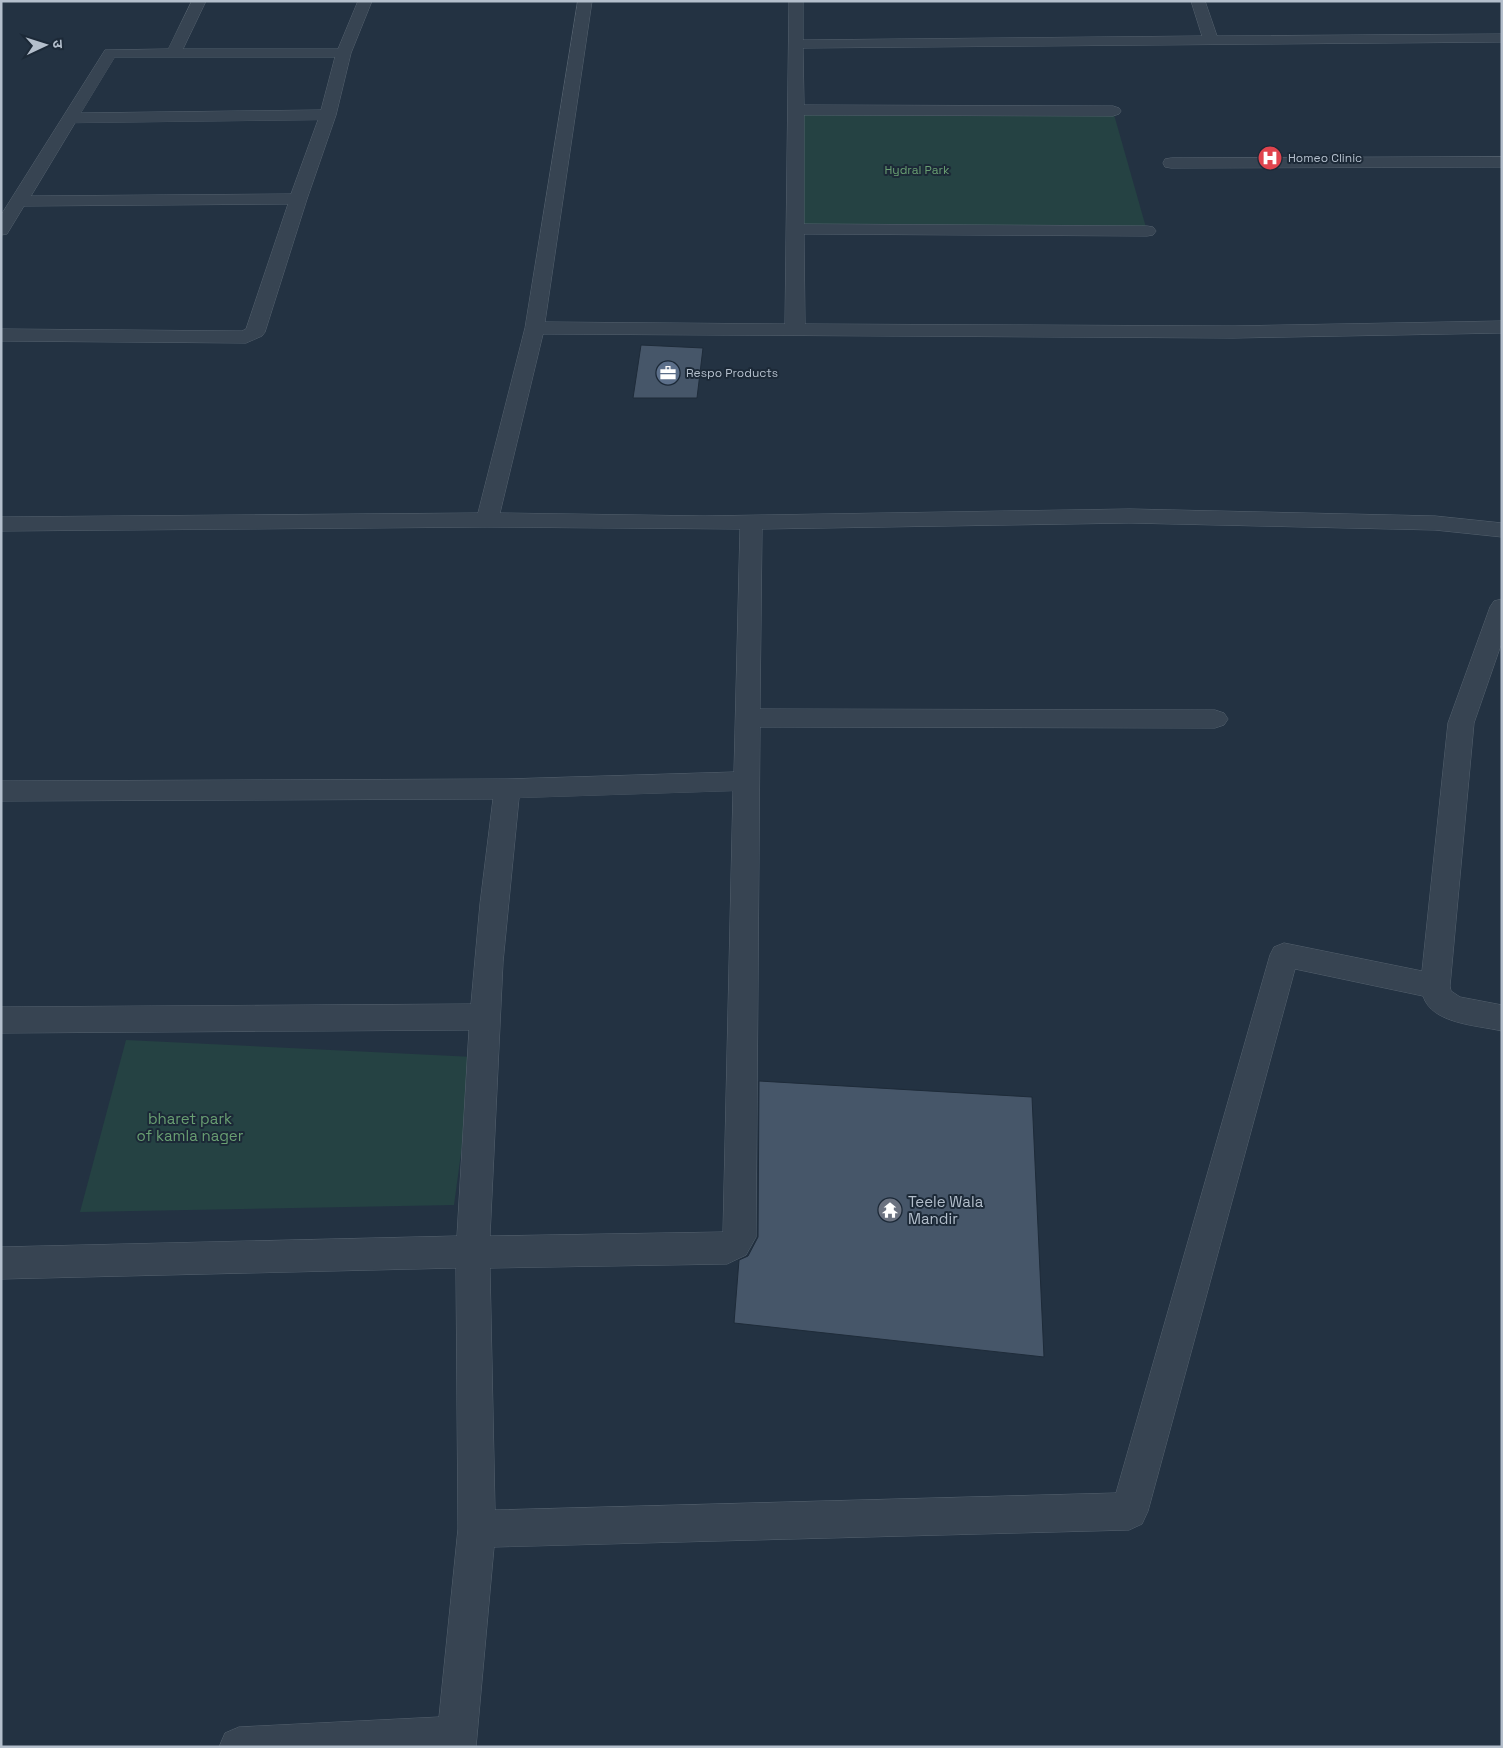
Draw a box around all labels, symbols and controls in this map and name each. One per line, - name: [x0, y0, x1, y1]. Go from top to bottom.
- north arrow: [20, 20, 70, 70]
- text: उ: [49, 39, 67, 50]
- hospital icon: Homeo Clinic: [1257, 145, 1283, 171]
- place label: Homeo Clinic: [1288, 150, 1362, 166]
- park label: Hydral Park: [884, 162, 950, 178]
- office icon: Respo Products: [655, 360, 681, 386]
- place label: Respo Products: [686, 365, 778, 381]
- park label: bharet park of kamla nager: [137, 1109, 244, 1145]
- place label: Teele Wala Mandir: [908, 1192, 984, 1228]
- temple icon: Teele Wala Mandir: [877, 1197, 903, 1223]

